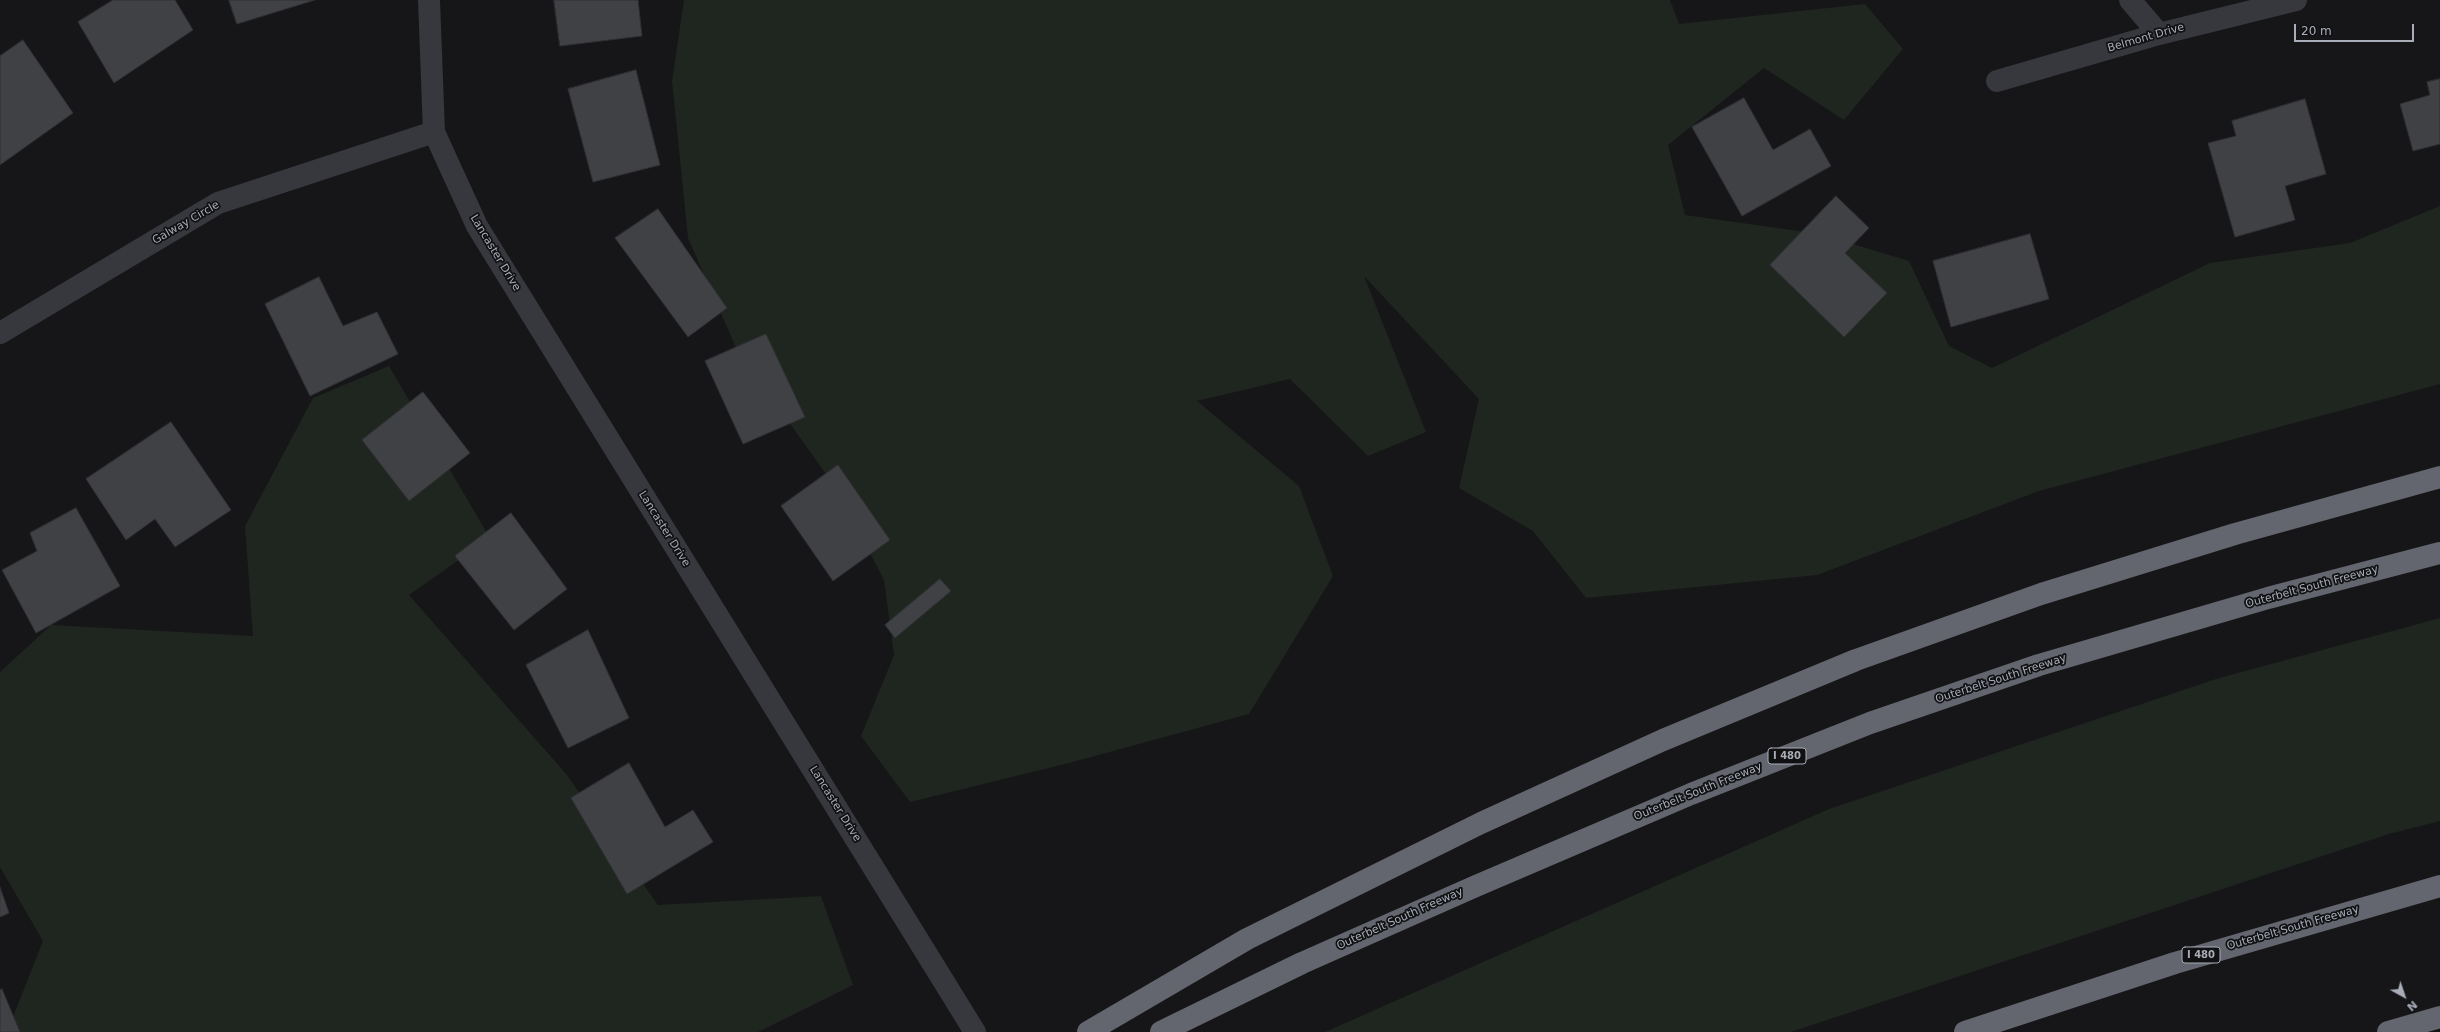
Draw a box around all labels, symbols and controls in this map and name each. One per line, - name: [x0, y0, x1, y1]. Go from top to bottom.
- scale bar: [2296, 16, 2416, 42]
- street label: Belmont Drive: [2106, 21, 2186, 55]
- text: 20 m: [2301, 24, 2332, 38]
- street label: Galway Circle: [150, 199, 222, 247]
- street label: Lancaster Drive: [467, 212, 523, 294]
- street label: Lancaster Drive: [635, 489, 693, 569]
- street label: Outerbelt South Freeway: [2244, 563, 2380, 611]
- street label: Outerbelt South Freeway: [1934, 652, 2068, 706]
- road number: I 480: [1768, 748, 1806, 764]
- street label: Outerbelt South Freeway: [1632, 760, 1764, 824]
- street label: Lancaster Drive: [806, 764, 864, 844]
- street label: Outerbelt South Freeway: [1335, 885, 1465, 953]
- street label: Outerbelt South Freeway: [2225, 903, 2361, 953]
- road number: I 480: [2182, 947, 2220, 963]
- north arrow: [2384, 976, 2424, 1016]
- text: N: [2404, 998, 2420, 1014]

